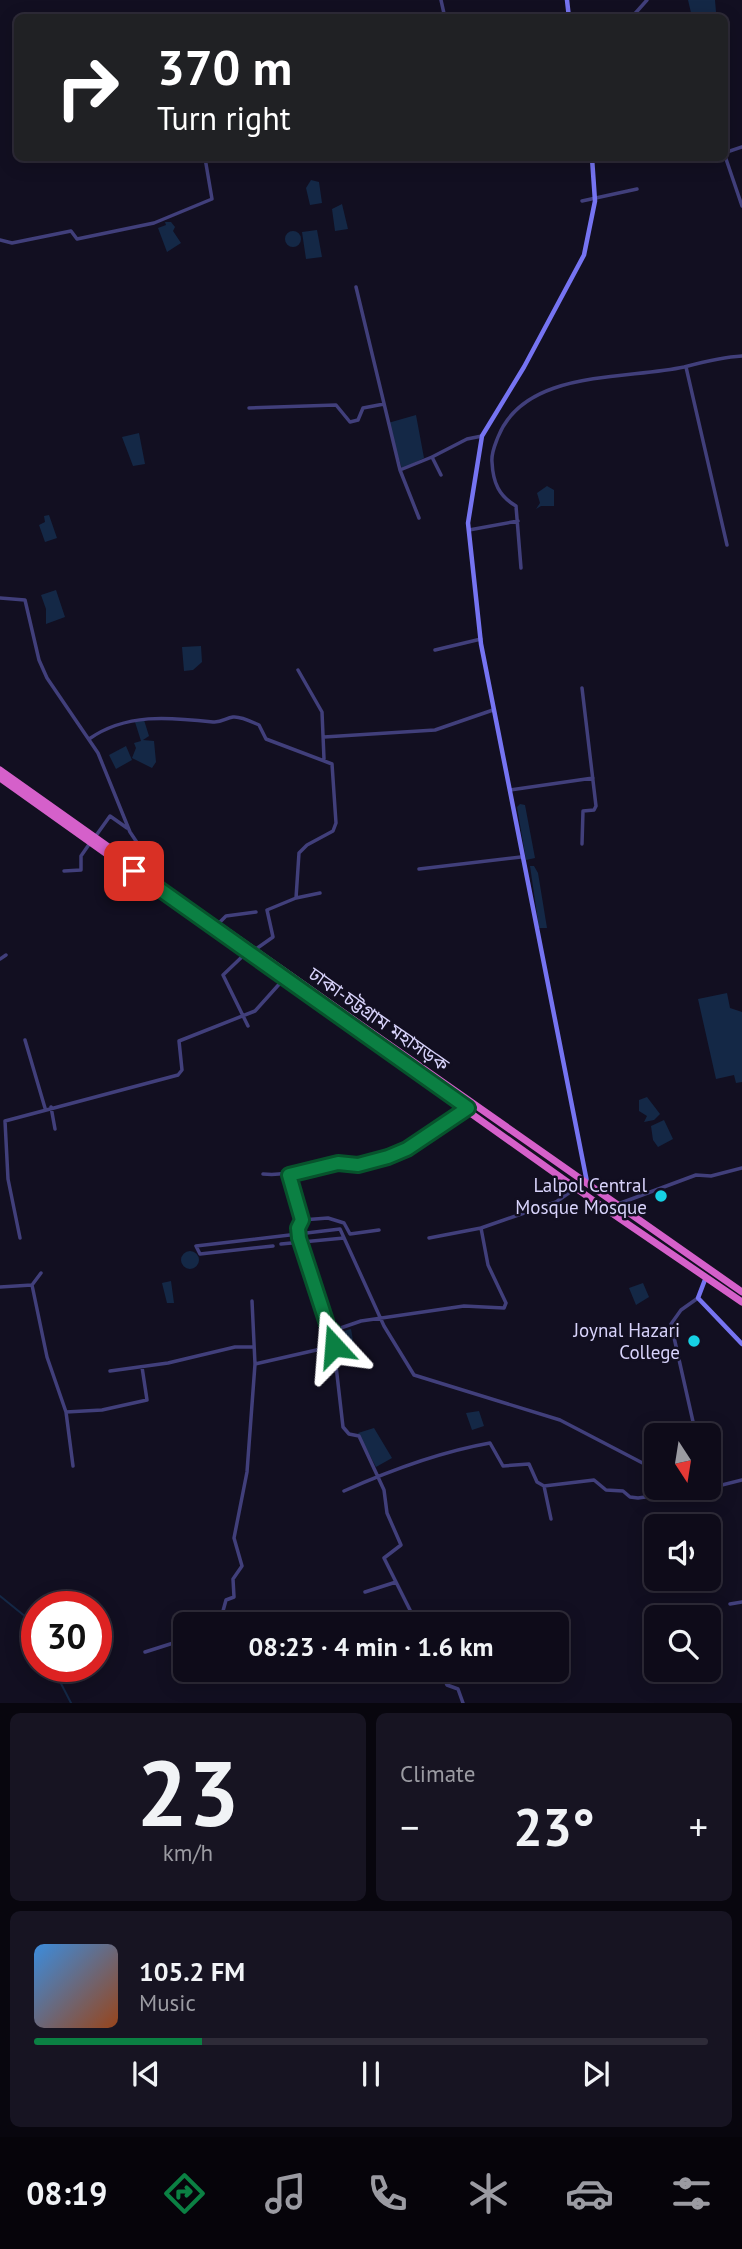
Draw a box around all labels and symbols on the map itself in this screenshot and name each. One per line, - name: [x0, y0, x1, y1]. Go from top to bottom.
- pin: [104, 841, 164, 901]
- street label: ঢাকা-চট্টগ্রাম মহাসড়ক: [303, 961, 454, 1077]
- place label: Lalpol Central Mosque Mosque: [515, 1173, 647, 1219]
- marker: Lalpol Central Mosque Mosque: [653, 1188, 669, 1204]
- position arrow: [297, 1309, 371, 1383]
- place label: Joynal Hazari College: [573, 1318, 680, 1364]
- marker: Joynal Hazari College: [686, 1333, 702, 1349]
- north arrow: [644, 1423, 721, 1500]
- speed limit sign: 30: [21, 1591, 112, 1682]

